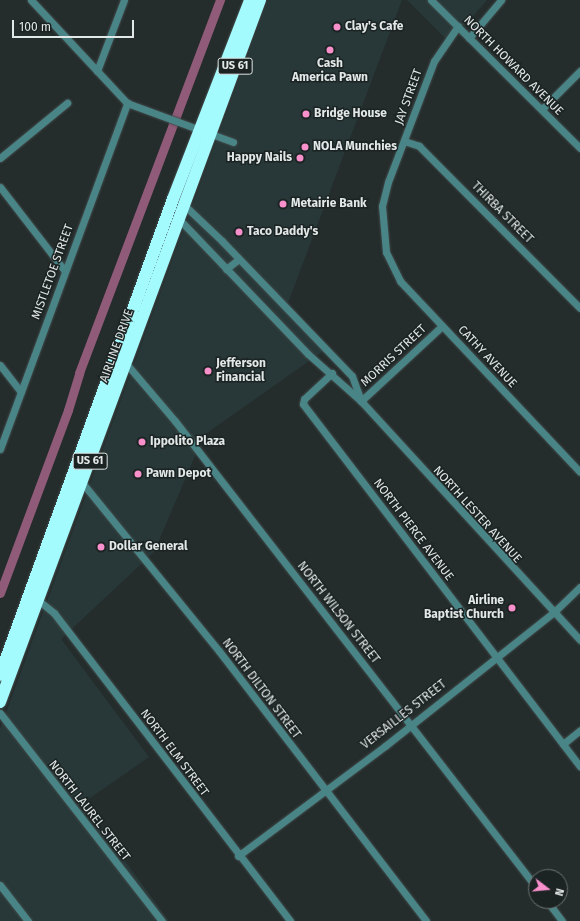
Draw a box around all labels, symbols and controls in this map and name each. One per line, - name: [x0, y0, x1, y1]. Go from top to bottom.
- scale bar: [14, 12, 136, 38]
- street label: NORTH HOWARD AVENUE: [460, 13, 566, 119]
- text: 100 m: [19, 20, 51, 34]
- place label: Clay's Cafe: [345, 20, 403, 34]
- marker: Clay's Cafe: [332, 22, 342, 32]
- marker: Cash America Pawn: [325, 45, 335, 55]
- road number: US 61: [217, 57, 253, 75]
- place label: Cash America Pawn: [292, 57, 368, 85]
- street label: JAY STREET: [392, 67, 426, 127]
- place label: Bridge House: [314, 107, 387, 121]
- marker: Bridge House: [301, 109, 311, 119]
- place label: NOLA Munchies: [313, 140, 397, 154]
- marker: NOLA Munchies: [300, 142, 310, 152]
- place label: Happy Nails: [227, 151, 292, 165]
- marker: Happy Nails: [295, 153, 305, 163]
- street label: THIRBA STREET: [468, 179, 536, 247]
- place label: Metairie Bank: [291, 197, 367, 211]
- marker: Metairie Bank: [278, 199, 288, 209]
- street label: MISTLETOE STREET: [29, 222, 77, 322]
- place label: Taco Daddy's: [247, 225, 318, 239]
- marker: Taco Daddy's: [234, 227, 244, 237]
- street label: AIRLINE DRIVE: [97, 308, 137, 384]
- street label: MORRIS STREET: [358, 322, 430, 390]
- street label: CATHY AVENUE: [455, 323, 519, 391]
- place label: Jefferson Financial: [216, 357, 266, 385]
- marker: Jefferson Financial: [203, 366, 213, 376]
- place label: Ippolito Plaza: [150, 435, 225, 449]
- marker: Ippolito Plaza: [137, 437, 147, 447]
- road number: US 61: [72, 452, 108, 470]
- street label: NORTH LESTER AVENUE: [430, 464, 524, 566]
- place label: Pawn Depot: [146, 467, 211, 481]
- marker: Pawn Depot: [133, 469, 143, 479]
- street label: NORTH PIERCE AVENUE: [370, 476, 456, 584]
- place label: Dollar General: [109, 540, 187, 554]
- marker: Dollar General: [96, 542, 106, 552]
- street label: NORTH WILSON STREET: [294, 559, 382, 667]
- place label: Airline Baptist Church: [424, 594, 504, 622]
- marker: Airline Baptist Church: [507, 603, 517, 613]
- street label: NORTH DILTON STREET: [219, 636, 303, 742]
- street label: VERSAILLES STREET: [359, 677, 449, 753]
- street label: NORTH ELM STREET: [137, 707, 211, 799]
- street label: NORTH LAUREL STREET: [45, 758, 133, 864]
- north arrow: [528, 869, 568, 909]
- text: N: [552, 887, 566, 897]

